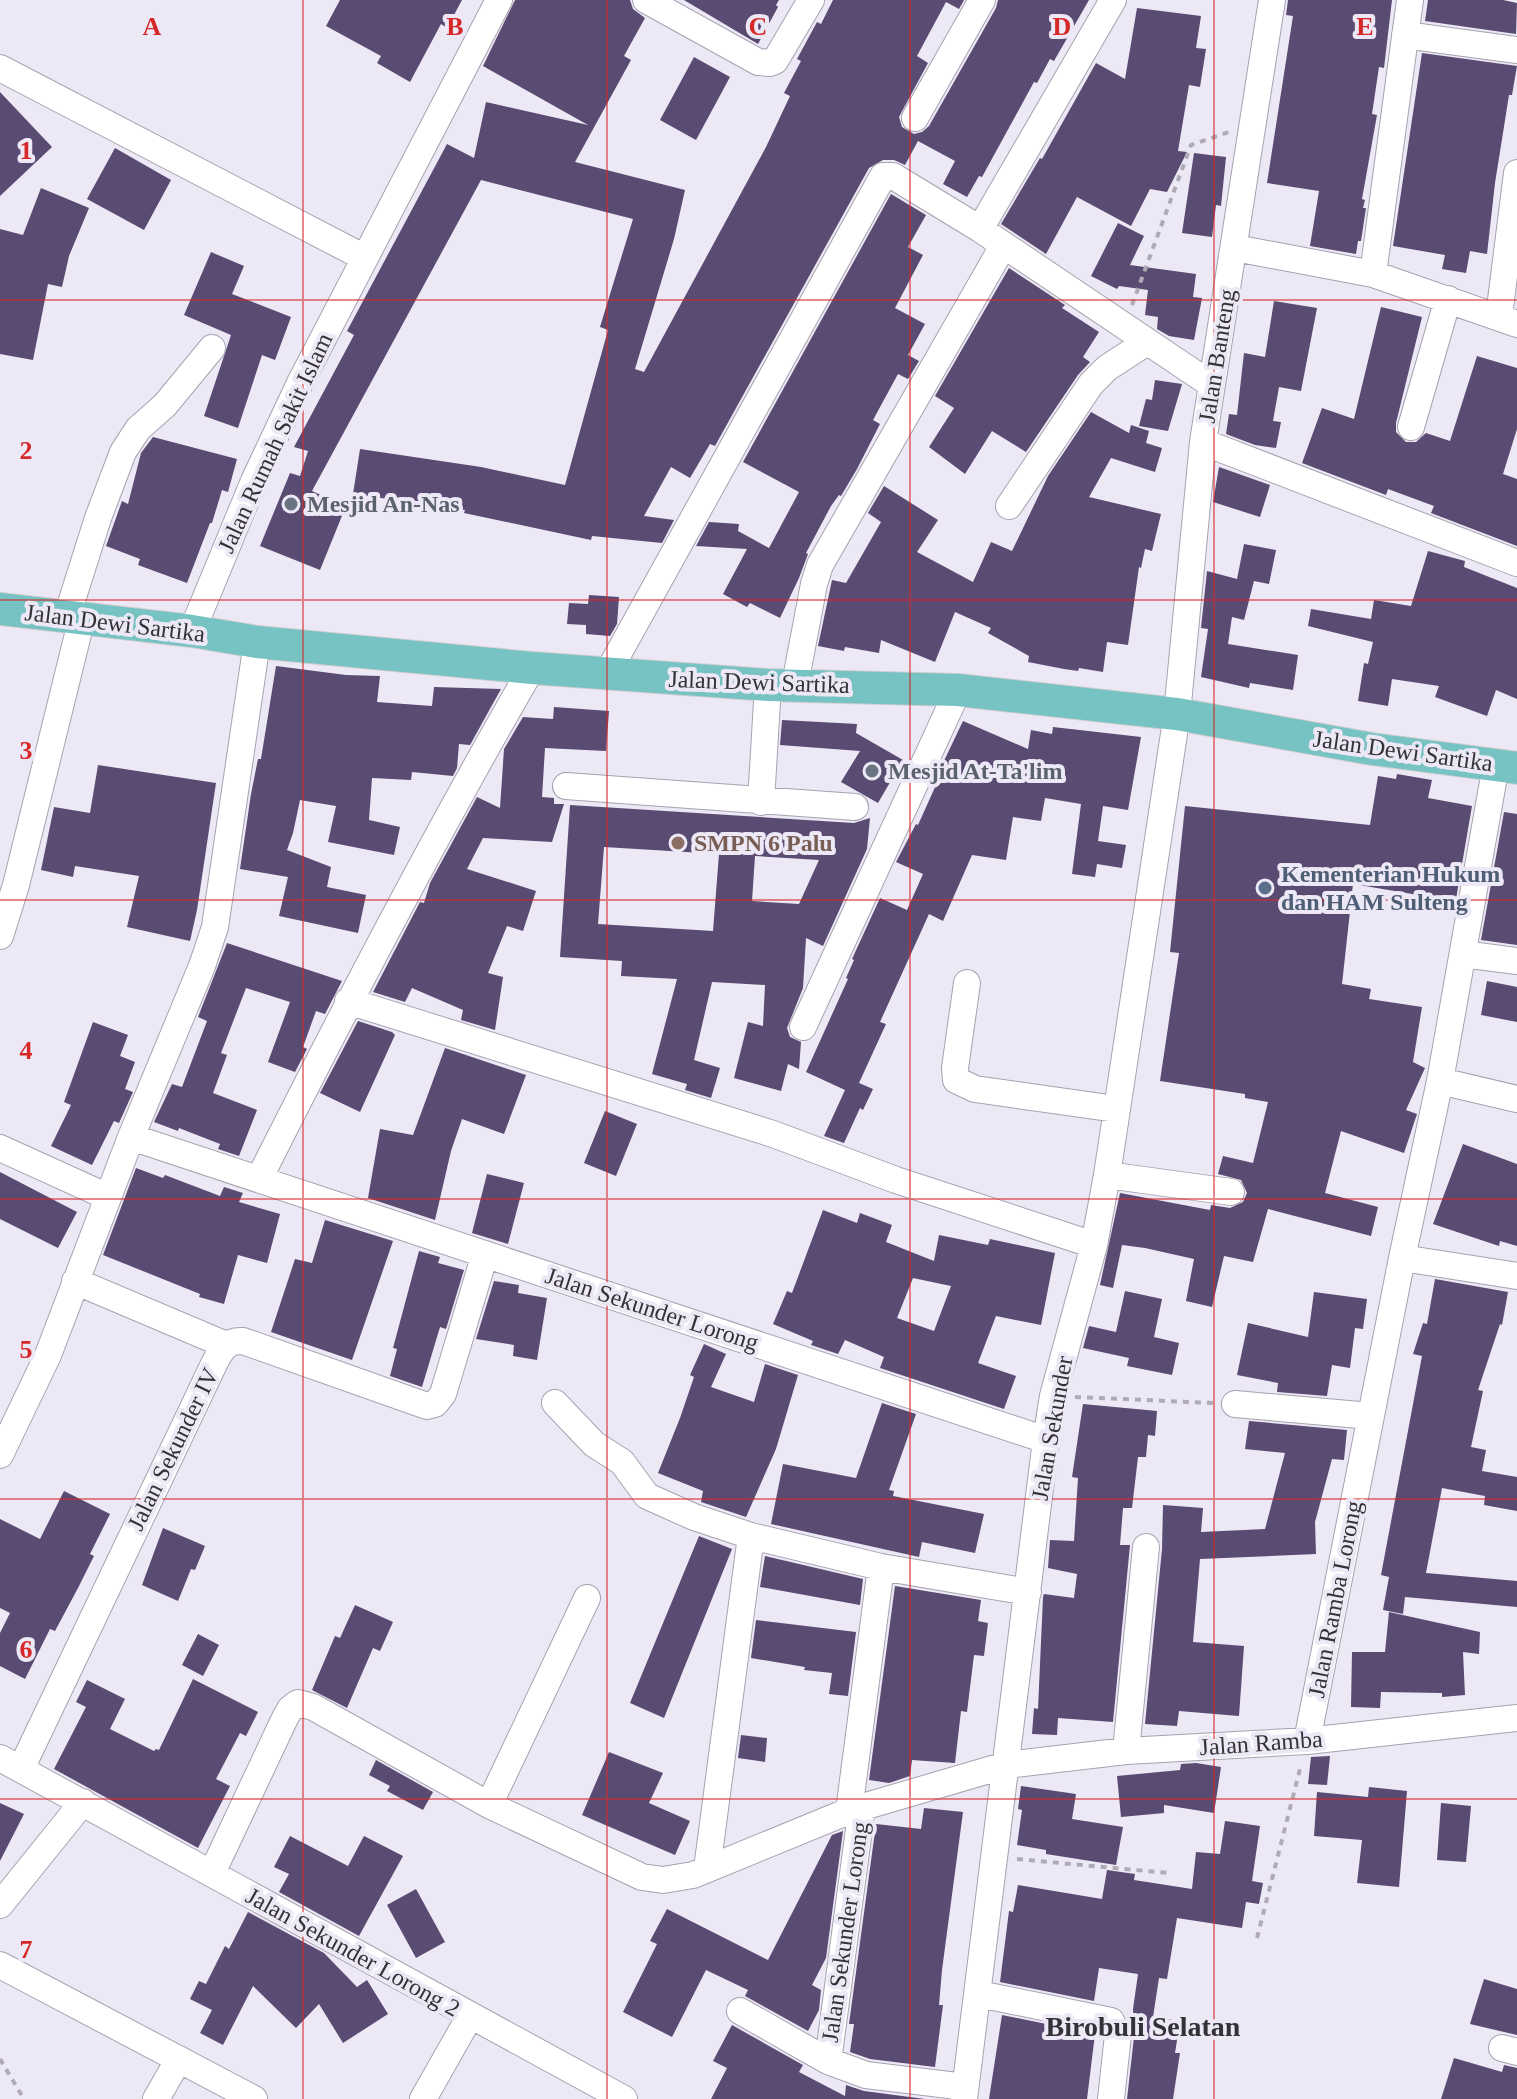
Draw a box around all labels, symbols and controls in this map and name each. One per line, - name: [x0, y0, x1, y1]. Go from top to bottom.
- text: A: [143, 12, 162, 41]
- text: B: [446, 12, 464, 41]
- text: C: [749, 12, 767, 41]
- text: D: [1053, 12, 1071, 41]
- text: E: [1356, 12, 1374, 41]
- text: 1: [20, 136, 33, 165]
- street label: Jalan Banteng: [1194, 287, 1240, 425]
- street label: Jalan Rumah Sakit Islam: [213, 329, 337, 557]
- text: 2: [20, 436, 33, 465]
- place label: Mesjid An-Nas: [307, 491, 460, 517]
- marker: Mesjid An-Nas: [282, 495, 300, 513]
- street label: Jalan Dewi Sartika: [23, 599, 207, 647]
- street label: Jalan Dewi Sartika: [668, 666, 850, 698]
- street label: Jalan Dewi Sartika: [1311, 726, 1495, 777]
- text: 3: [20, 736, 33, 765]
- place label: Mesjid At-Ta'lim: [888, 758, 1062, 784]
- marker: Mesjid At-Ta'lim: [863, 762, 881, 780]
- place label: SMPN 6 Palu: [694, 830, 833, 856]
- marker: SMPN 6 Palu: [669, 834, 687, 852]
- place label: Kementerian Hukum dan HAM Sulteng: [1281, 861, 1500, 915]
- marker: Kementerian Hukum dan HAM Sulteng: [1256, 879, 1274, 897]
- text: 4: [20, 1036, 33, 1065]
- street label: Jalan Sekunder Lorong: [542, 1262, 762, 1356]
- text: 5: [20, 1335, 33, 1364]
- street label: Jalan Sekunder: [1027, 1354, 1077, 1502]
- street label: Jalan Sekunder IV: [122, 1363, 224, 1534]
- street label: Jalan Ramba Lorong: [1303, 1498, 1367, 1700]
- text: 6: [20, 1635, 33, 1664]
- street label: Jalan Ramba: [1199, 1726, 1324, 1760]
- street label: Jalan Sekunder Lorong: [817, 1820, 873, 2044]
- street label: Jalan Sekunder Lorong 2: [241, 1882, 465, 2022]
- text: 7: [20, 1935, 33, 1964]
- district label: Birobuli Selatan: [1046, 2011, 1241, 2042]

